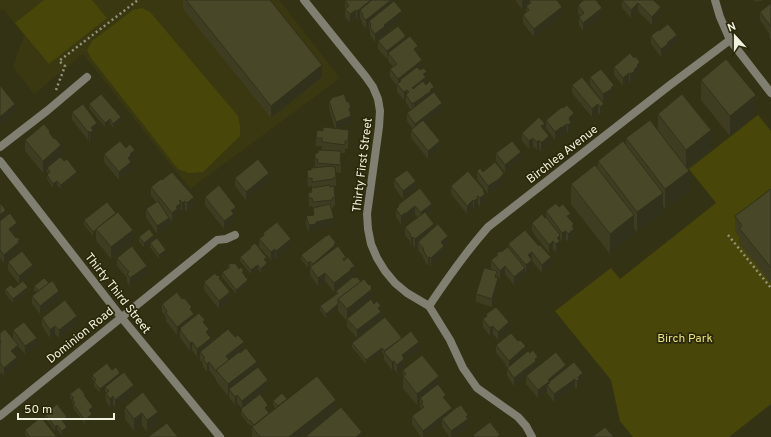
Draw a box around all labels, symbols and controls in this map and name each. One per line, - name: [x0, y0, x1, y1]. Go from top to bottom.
- north arrow: [715, 16, 755, 56]
- text: N: [726, 20, 738, 36]
- street label: Thirty First Street: [349, 117, 377, 213]
- street label: Birchlea Avenue: [524, 122, 602, 188]
- street label: Thirty Third Street: [81, 250, 154, 337]
- street label: Dominion Road: [44, 304, 117, 368]
- park label: Birch Park: [657, 331, 713, 347]
- scale bar: [18, 395, 114, 421]
- text: 50 m: [24, 402, 52, 418]

